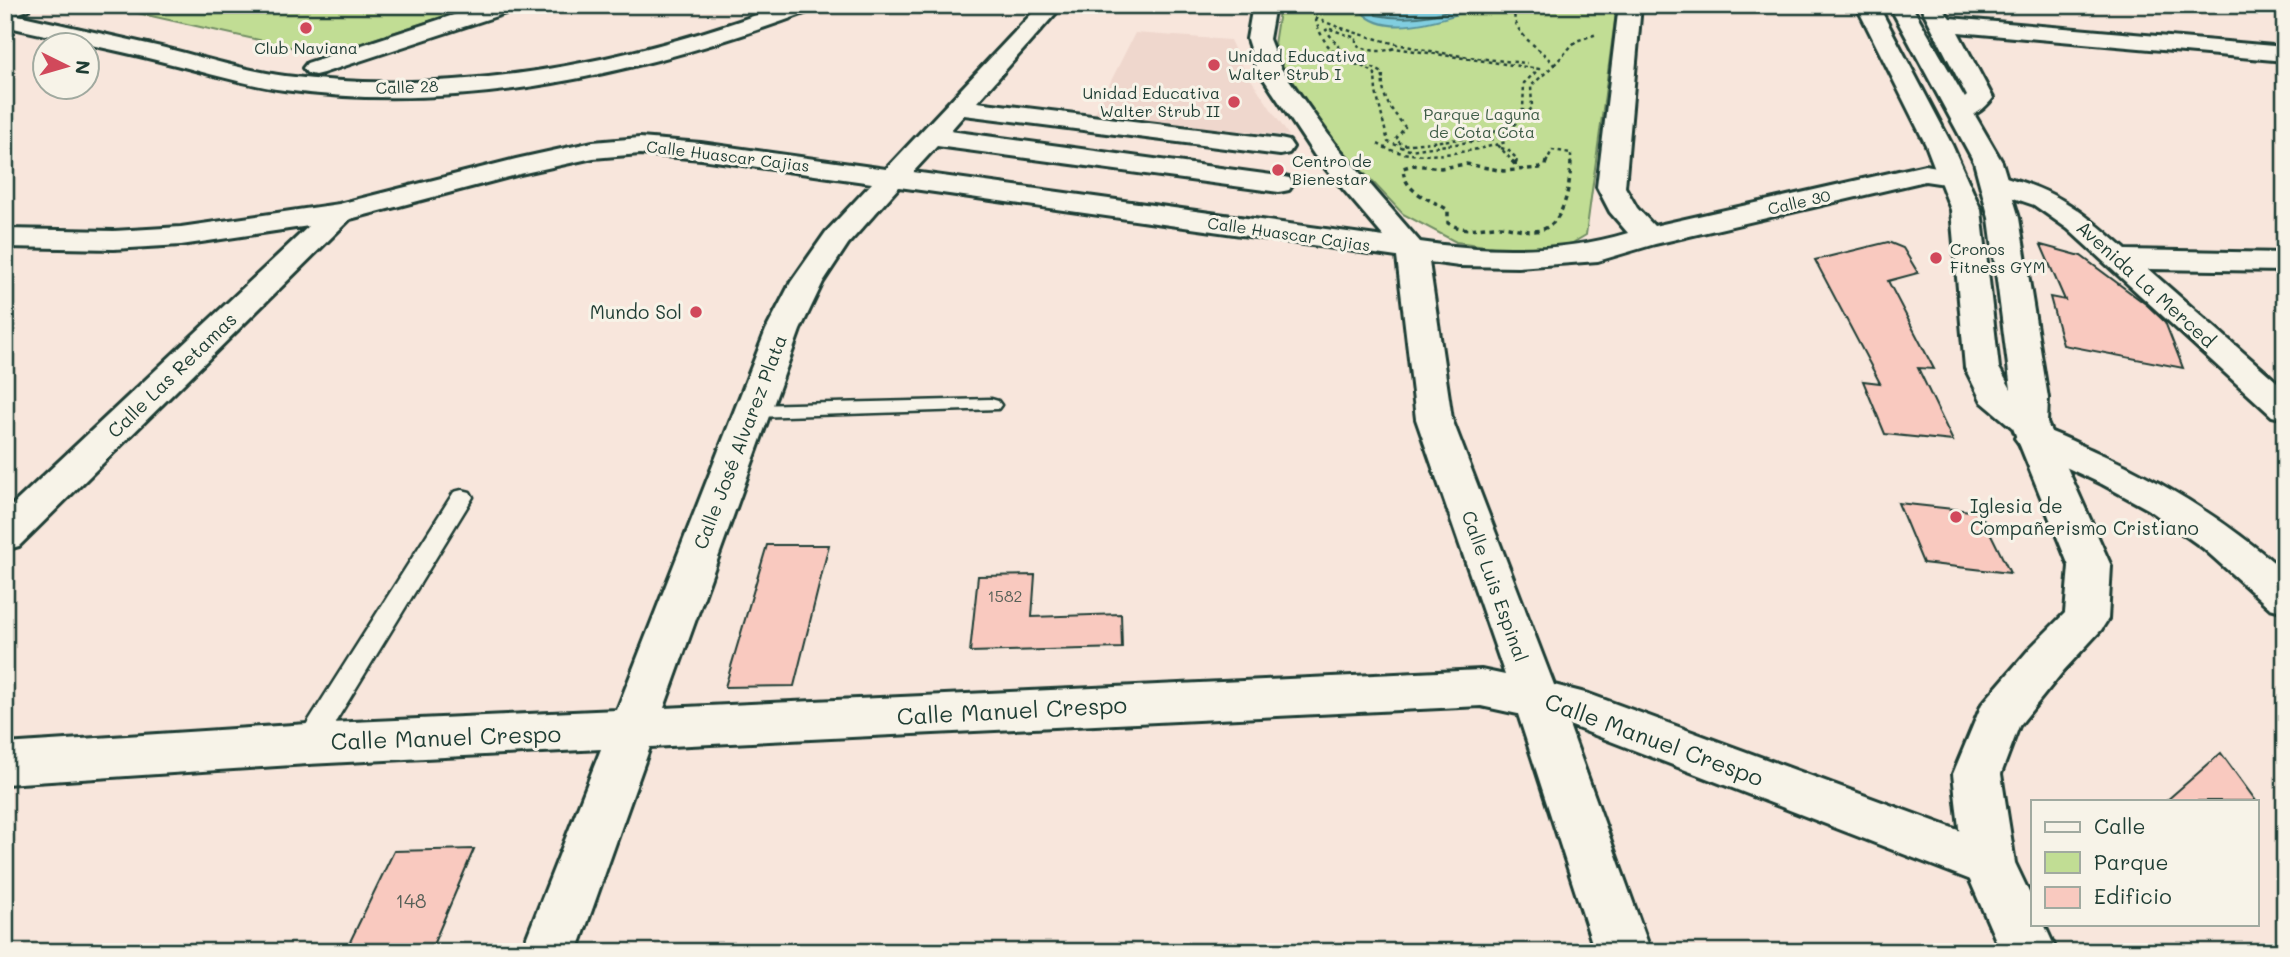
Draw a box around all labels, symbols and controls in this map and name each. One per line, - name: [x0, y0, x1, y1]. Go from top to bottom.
- marker: Club Naviana: [298, 20, 314, 36]
- north arrow: [32, 32, 102, 102]
- place label: Club Naviana: [254, 37, 358, 58]
- place label: Unidad Educativa Walter Strub I: [1228, 45, 1366, 84]
- marker: Unidad Educativa Walter Strub I: [1206, 57, 1222, 73]
- text: N: [70, 59, 97, 76]
- street label: Calle 28: [375, 75, 439, 98]
- place label: Unidad Educativa Walter Strub II: [1082, 82, 1220, 121]
- marker: Unidad Educativa Walter Strub II: [1226, 94, 1242, 110]
- park label: Parque Laguna de Cota Cota: [1423, 103, 1541, 142]
- street label: Calle Huascar Cajias: [645, 135, 811, 176]
- place label: Centro de Bienestar: [1292, 150, 1372, 189]
- marker: Centro de Bienestar: [1270, 162, 1286, 178]
- street label: Calle 30: [1765, 184, 1832, 219]
- street label: Calle Huascar Cajias: [1206, 212, 1372, 255]
- street label: Avenida La Merced: [2072, 215, 2221, 353]
- place label: Cronos Fitness GYM: [1950, 238, 2045, 277]
- marker: Cronos Fitness GYM: [1928, 250, 1944, 266]
- place label: Mundo Sol: [590, 299, 682, 324]
- marker: Mundo Sol: [688, 304, 704, 320]
- street label: Calle Las Retamas: [102, 307, 242, 443]
- street label: Calle José Alvarez Plata: [687, 331, 792, 553]
- place label: Iglesia de Compañerismo Cristiano: [1970, 493, 2199, 540]
- street label: Calle Luis Espinal: [1457, 507, 1534, 665]
- marker: Iglesia de Compañerismo Cristiano: [1948, 509, 1964, 525]
- house number: 1582: [987, 585, 1023, 606]
- street label: Calle Manuel Crespo: [1541, 686, 1768, 793]
- street label: Calle Manuel Crespo: [896, 689, 1128, 731]
- street label: Calle Manuel Crespo: [330, 718, 562, 756]
- legend: [2031, 800, 2258, 926]
- text: Calle: [2094, 812, 2146, 839]
- text: Parque: [2094, 848, 2168, 875]
- text: Edificio: [2094, 882, 2172, 909]
- house number: 148: [395, 888, 427, 913]

